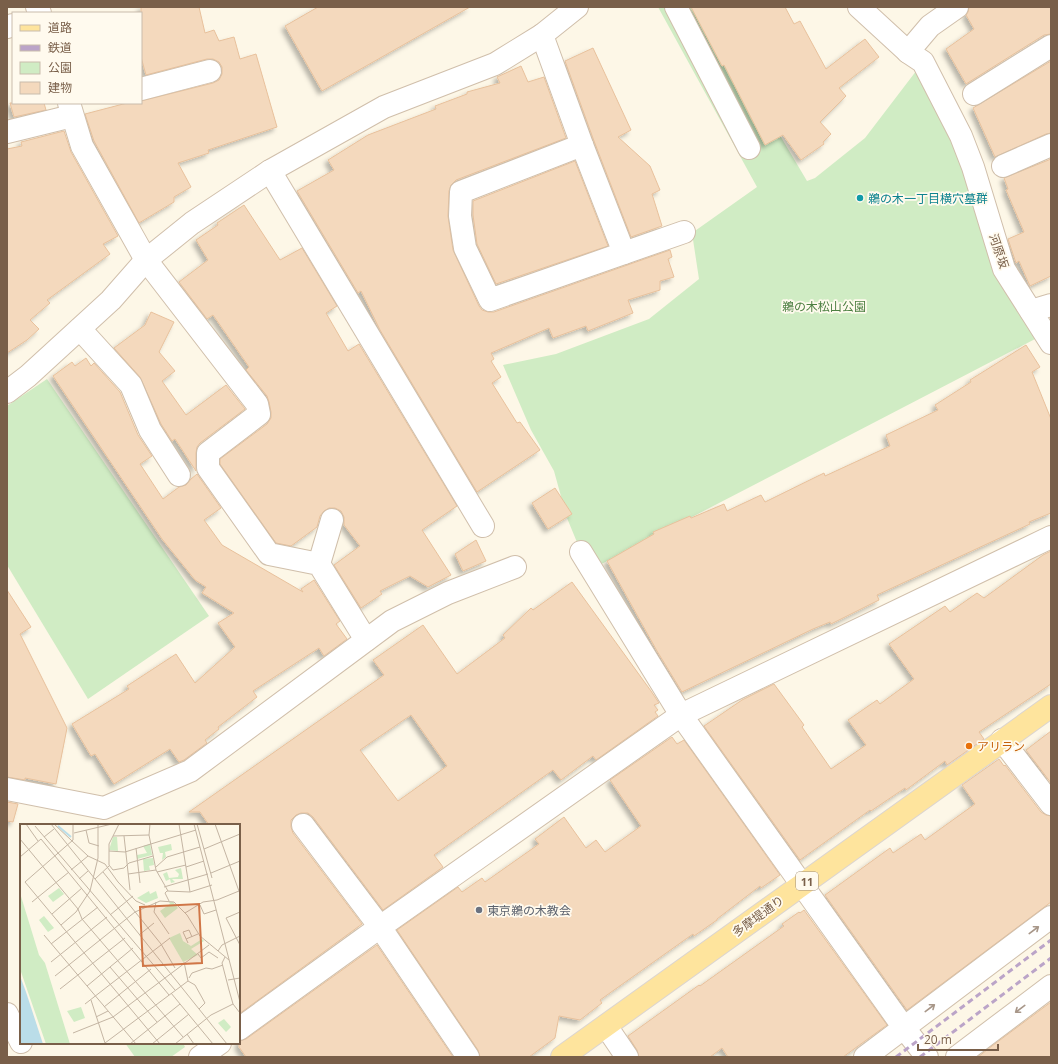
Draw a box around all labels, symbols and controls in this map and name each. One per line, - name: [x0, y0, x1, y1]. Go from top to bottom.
- legend: [12, 12, 142, 104]
- text: 道路: [48, 19, 72, 36]
- text: 鉄道: [48, 39, 72, 56]
- text: 公園: [48, 59, 72, 76]
- text: 建物: [48, 79, 72, 96]
- place label: 鵜の木一丁目横穴墓群: [868, 190, 988, 207]
- marker: 鵜の木一丁目横穴墓群: [855, 193, 865, 203]
- street label: 河原坂: [985, 231, 1013, 271]
- park label: 鵜の木松山公園: [782, 298, 866, 315]
- place label: アリラン: [977, 738, 1025, 755]
- marker: アリラン: [964, 741, 974, 751]
- inset map: [20, 824, 240, 1044]
- road number: 11: [796, 872, 818, 890]
- street label: 多摩堤通り: [729, 891, 787, 941]
- place label: 東京鵜の木教会: [487, 902, 571, 919]
- marker: 東京鵜の木教会: [474, 905, 484, 915]
- one-way arrow: [1028, 926, 1039, 934]
- one-way arrow: [924, 1004, 935, 1012]
- one-way arrow: [1014, 1005, 1025, 1013]
- scale bar: [918, 1026, 998, 1052]
- text: 20 m: [924, 1031, 952, 1048]

